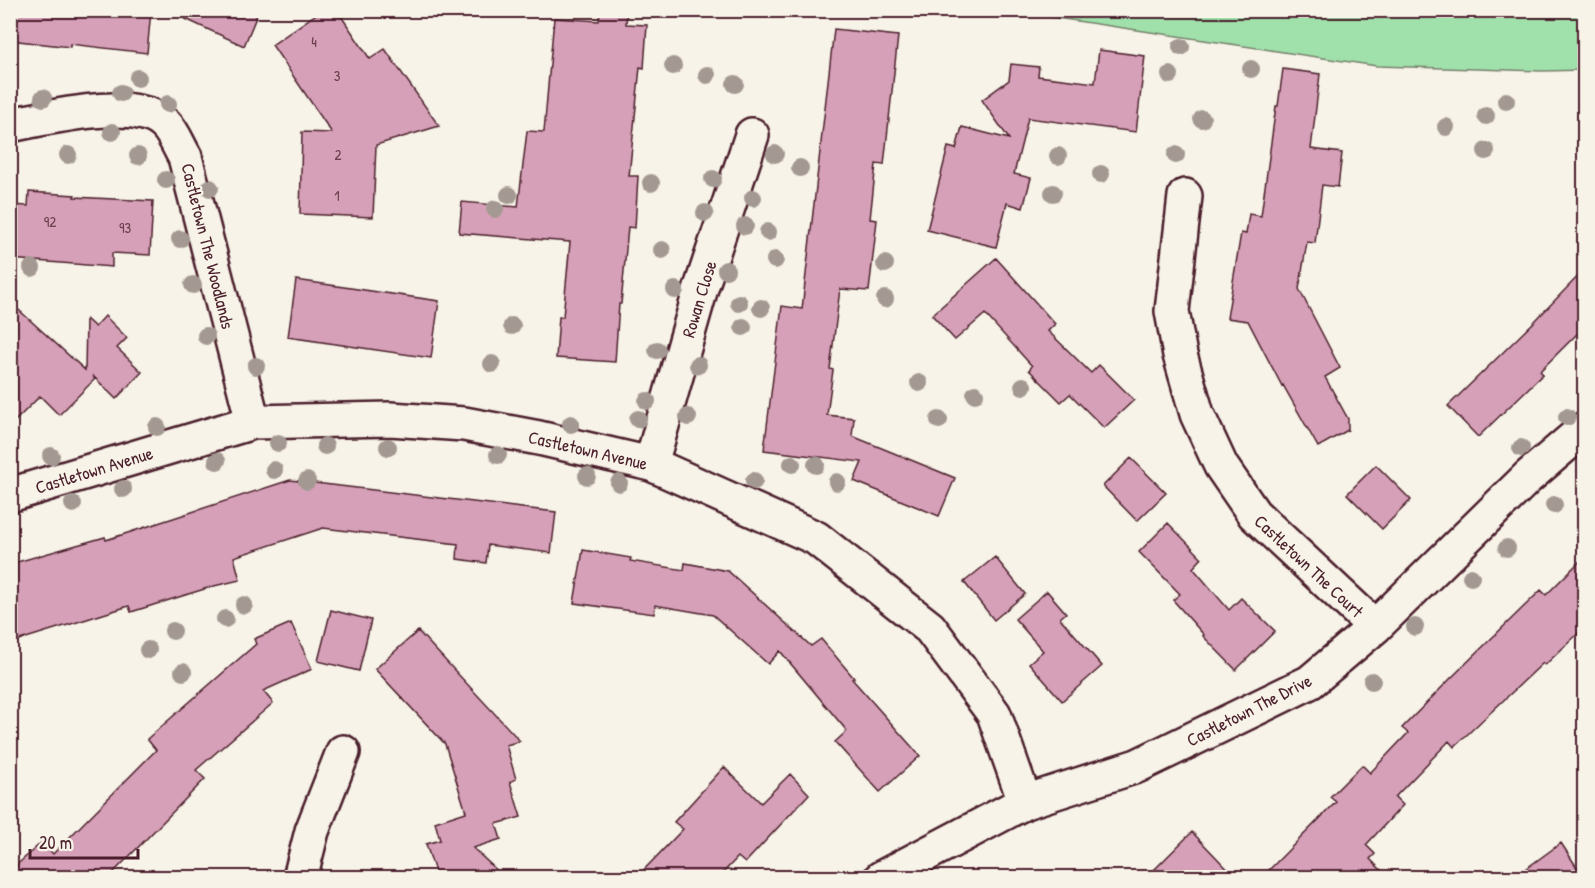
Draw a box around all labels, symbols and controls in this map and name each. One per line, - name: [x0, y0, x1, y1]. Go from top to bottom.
- house number: 4: [311, 31, 317, 52]
- house number: 3: [334, 65, 341, 86]
- house number: 2: [334, 144, 342, 165]
- street label: Castletown The Woodlands: [175, 161, 241, 332]
- house number: 1: [334, 185, 340, 206]
- house number: 92: [44, 211, 56, 232]
- house number: 93: [119, 217, 131, 238]
- street label: Rowan Close: [675, 258, 723, 340]
- street label: Castletown Avenue: [526, 424, 650, 476]
- street label: Castletown Avenue: [32, 440, 156, 500]
- street label: Castletown The Court: [1249, 509, 1370, 624]
- street label: Castletown The Drive: [1182, 668, 1316, 752]
- scale bar: [30, 822, 138, 860]
- text: 20 m: [39, 830, 72, 855]

